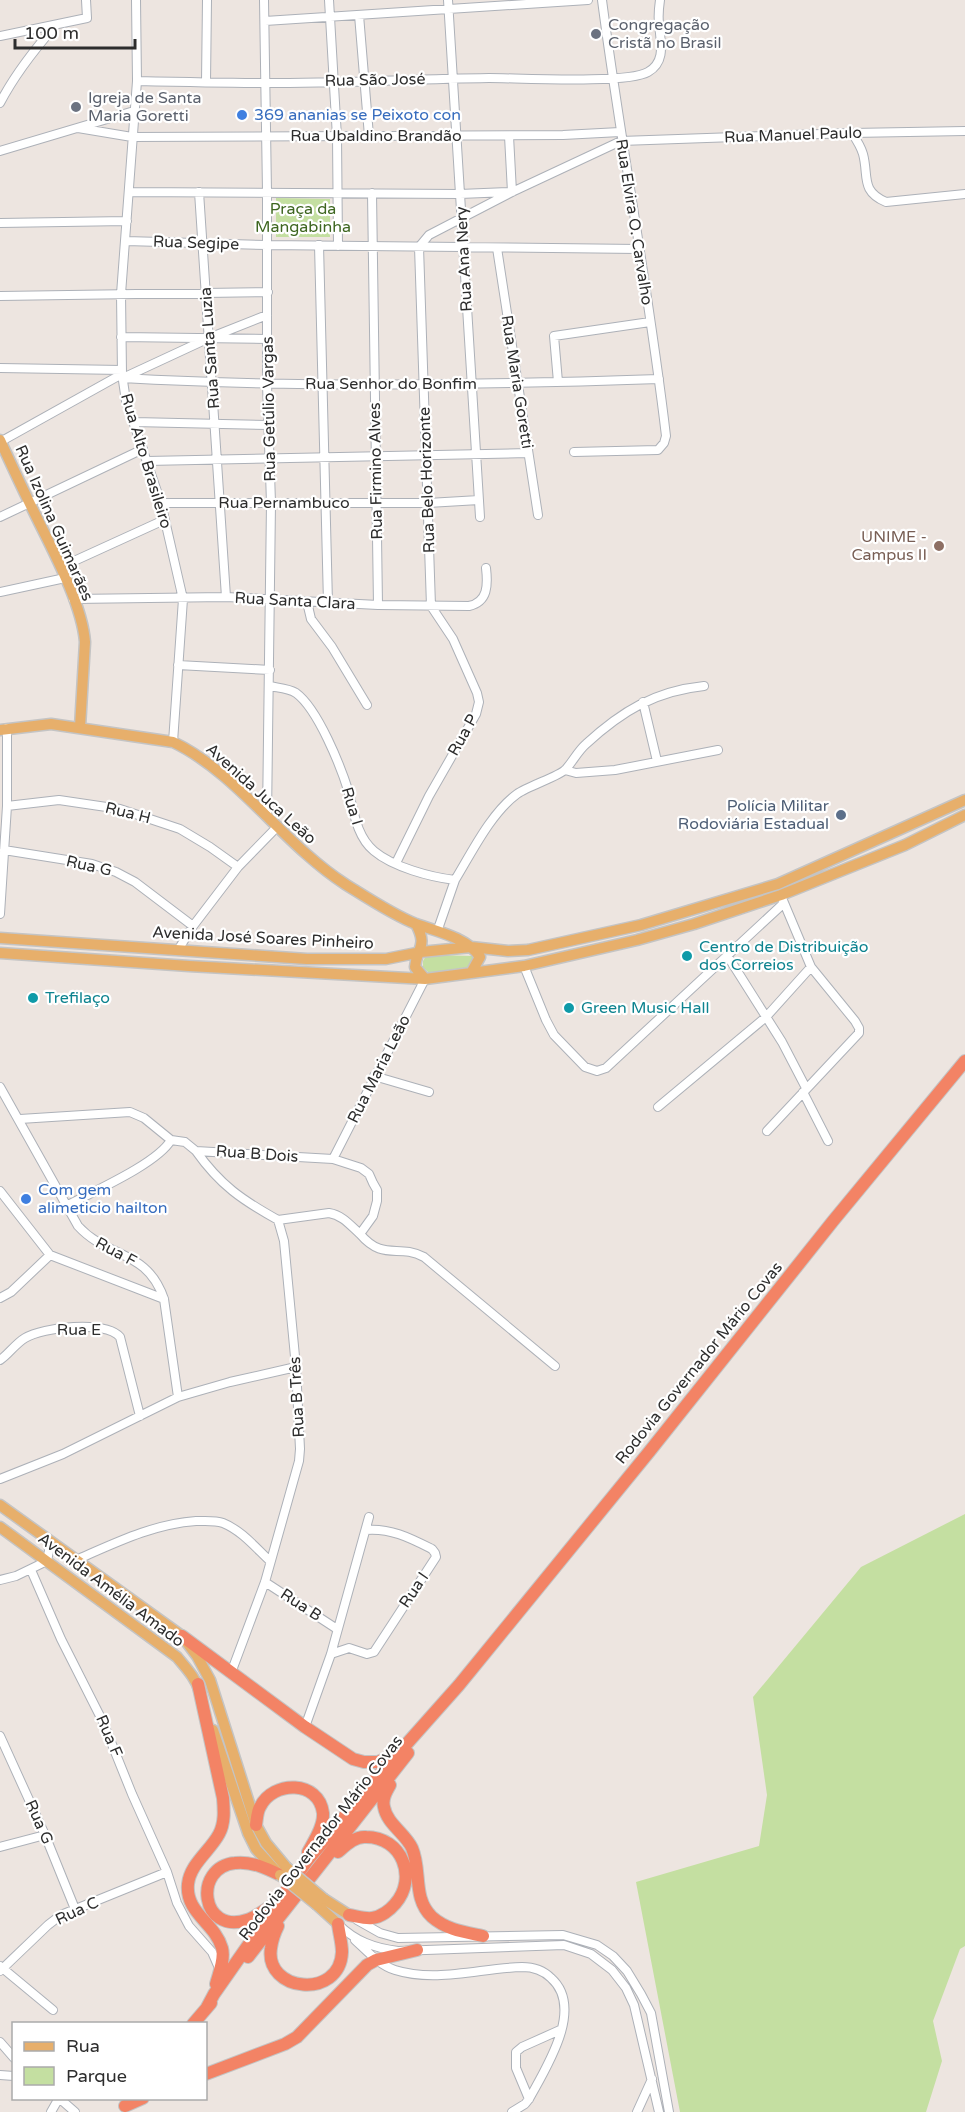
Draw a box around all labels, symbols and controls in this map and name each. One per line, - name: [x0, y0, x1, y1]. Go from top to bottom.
- scale bar: [15, 12, 135, 50]
- place label: Congregação Cristã no Brasil: [608, 15, 721, 53]
- text: 100 m: [24, 22, 79, 44]
- marker: Congregação Cristã no Brasil: [589, 27, 603, 41]
- street label: Rua São José: [324, 69, 426, 91]
- place label: Igreja de Santa Maria Goretti: [88, 88, 201, 126]
- marker: Igreja de Santa Maria Goretti: [69, 100, 83, 114]
- place label: 369 ananias se Peixoto con: [254, 105, 461, 125]
- marker: 369 ananias se Peixoto con: [235, 108, 249, 122]
- street label: Rua Manuel Paulo: [724, 123, 862, 147]
- street label: Rua Ubaldino Brandão: [290, 126, 462, 146]
- street label: Rua Elvira O. Carvalho: [611, 137, 657, 307]
- park label: Praça da Mangabinha: [255, 199, 351, 237]
- street label: Rua Ana Nery: [451, 205, 477, 312]
- street label: Rua Segipe: [152, 231, 240, 255]
- street label: Rua Santa Luzia: [196, 287, 224, 409]
- street label: Rua Maria Goretti: [497, 314, 537, 450]
- street label: Rua Getúlio Vargas: [258, 336, 280, 482]
- street label: Rua Senhor do Bonfim: [305, 374, 477, 394]
- street label: Rua Alto Brasileiro: [116, 391, 176, 531]
- street label: Rua Firmino Alves: [365, 402, 387, 540]
- street label: Rua Belo Horizonte: [414, 407, 440, 553]
- street label: Rua Izolina Guimarães: [11, 442, 97, 604]
- street label: Rua Pernambuco: [218, 493, 350, 513]
- place label: UNIME - Campus II: [851, 527, 927, 565]
- marker: UNIME - Campus II: [932, 539, 946, 553]
- street label: Rua Santa Clara: [234, 588, 356, 614]
- street label: Rua P: [443, 710, 483, 760]
- street label: Avenida Juca Leão: [202, 739, 320, 849]
- street label: Rua I: [337, 784, 367, 828]
- place label: Polícia Militar Rodoviária Estadual: [678, 796, 830, 834]
- street label: Rua H: [103, 798, 153, 828]
- marker: Polícia Militar Rodoviária Estadual: [834, 808, 848, 822]
- street label: Rua G: [64, 851, 114, 881]
- street label: Avenida José Soares Pinheiro: [152, 922, 374, 954]
- place label: Centro de Distribuição dos Correios: [699, 937, 868, 975]
- marker: Centro de Distribuição dos Correios: [680, 949, 694, 963]
- place label: Trefilaço: [45, 988, 110, 1008]
- marker: Trefilaço: [26, 991, 40, 1005]
- place label: Green Music Hall: [581, 998, 709, 1018]
- marker: Green Music Hall: [562, 1001, 576, 1015]
- street label: Rua Maria Leão: [343, 1011, 415, 1127]
- street label: Rua B Dois: [215, 1141, 299, 1167]
- place label: Com gem alimeticio hailton: [38, 1180, 167, 1218]
- marker: Com gem alimeticio hailton: [19, 1192, 33, 1206]
- street label: Rua F: [92, 1233, 140, 1271]
- street label: Rodovia Governador Mário Covas: [611, 1258, 787, 1468]
- street label: Rua E: [57, 1320, 101, 1340]
- street label: Rua B Três: [285, 1356, 309, 1438]
- street label: Avenida Amélia Amado: [34, 1529, 188, 1651]
- street label: Rua I: [395, 1568, 433, 1612]
- street label: Rua B: [277, 1584, 325, 1626]
- street label: Rua F: [91, 1712, 127, 1760]
- street label: Rodovia Governador Mário Covas: [235, 1732, 407, 1944]
- street label: Rua G: [20, 1797, 58, 1847]
- street label: Rua C: [52, 1892, 102, 1930]
- legend: [12, 2022, 207, 2100]
- text: Rua: [66, 2035, 100, 2057]
- text: Parque: [66, 2065, 127, 2087]

